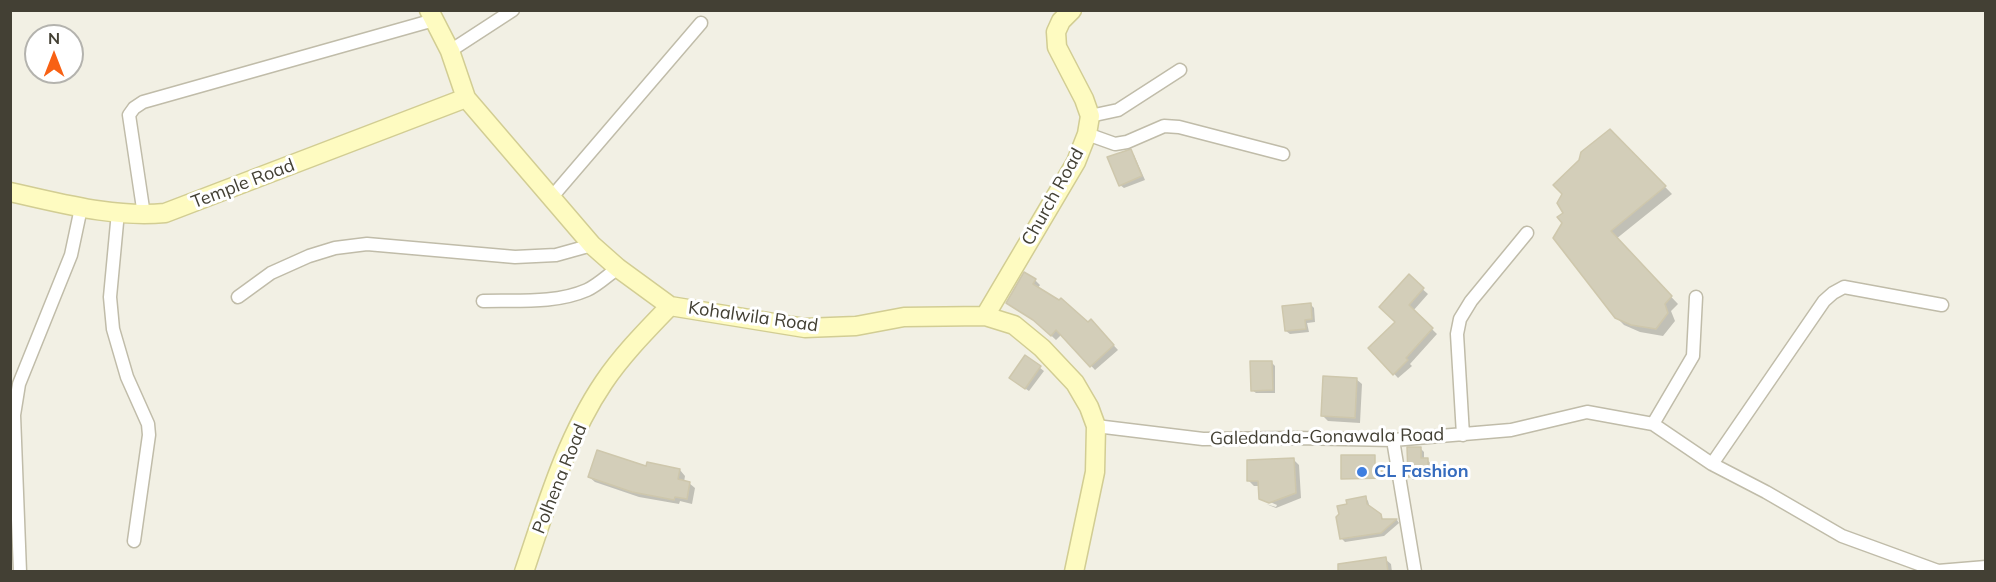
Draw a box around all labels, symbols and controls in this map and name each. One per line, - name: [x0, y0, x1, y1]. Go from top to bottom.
- north arrow: [24, 24, 84, 84]
- text: N: [48, 28, 60, 48]
- street label: Church Road: [1017, 145, 1089, 249]
- street label: Temple Road: [188, 154, 298, 214]
- street label: Kohalwila Road: [687, 297, 819, 337]
- street label: Polhena Road: [528, 421, 592, 537]
- street label: Galedanda-Gonawala Road: [1210, 424, 1444, 450]
- place label: CL Fashion: [1374, 461, 1469, 483]
- marker: CL Fashion: [1355, 465, 1369, 479]

